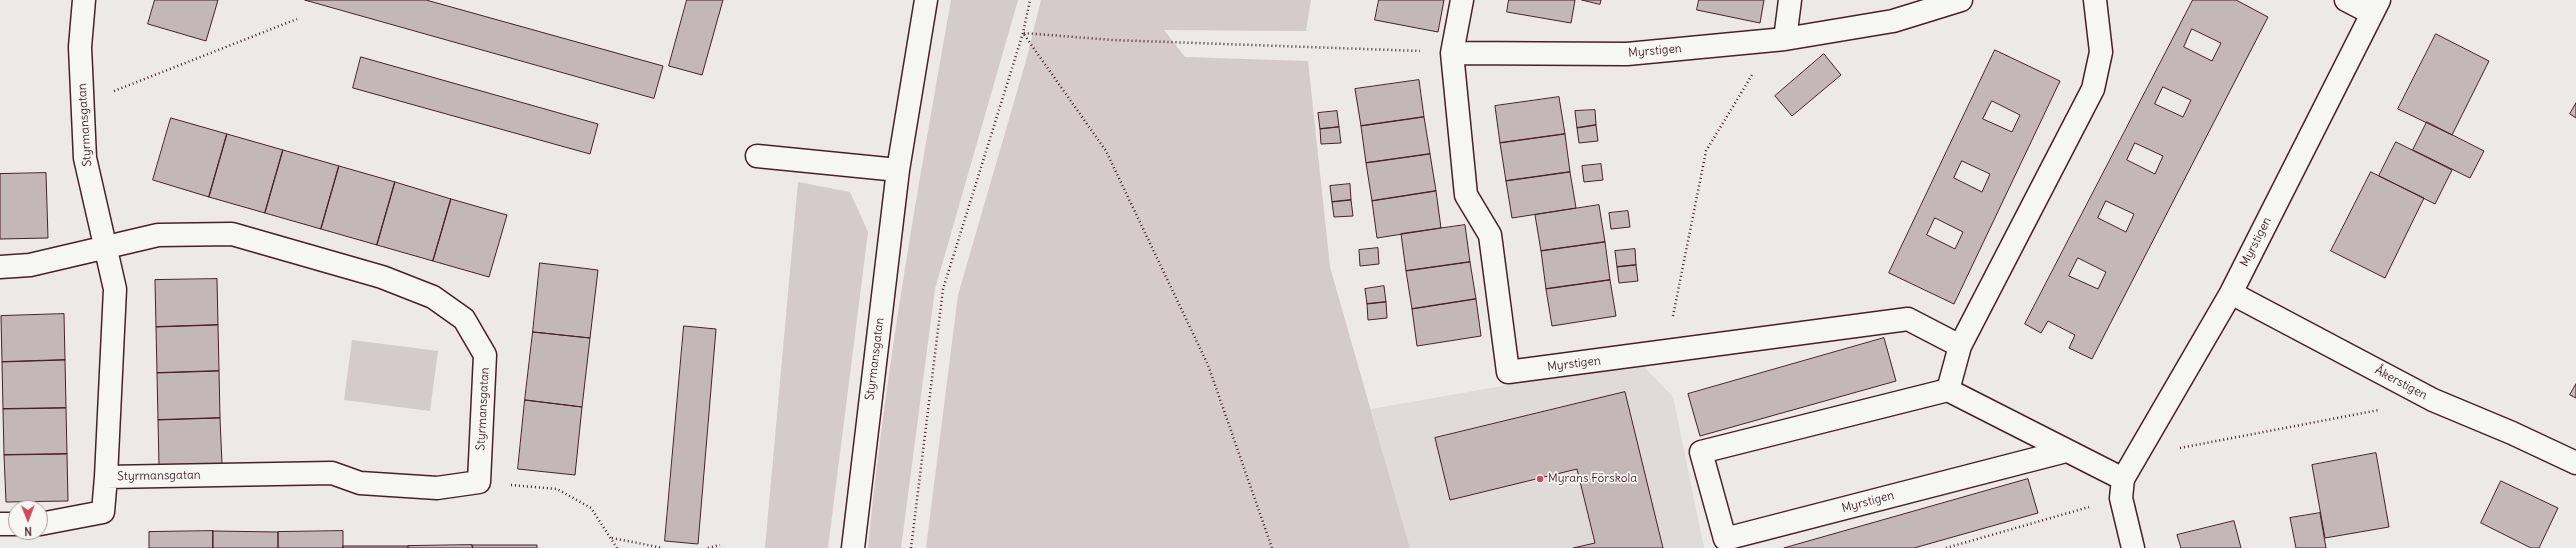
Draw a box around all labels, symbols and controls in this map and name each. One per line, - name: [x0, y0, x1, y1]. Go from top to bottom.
- street label: Myrstigen: [1628, 41, 1682, 61]
- street label: Styrmansgatan: [75, 83, 95, 167]
- street label: Myrstigen: [2237, 215, 2275, 269]
- street label: Styrmansgatan: [863, 317, 887, 401]
- street label: Myrstigen: [1546, 354, 1602, 374]
- street label: Åkerstigen: [2372, 363, 2430, 403]
- street label: Styrmansgatan: [474, 367, 492, 451]
- street label: Styrmansgatan: [117, 468, 201, 484]
- place label: Myrans Förskola: [1548, 472, 1637, 486]
- marker: Myrans Förskola: [1535, 474, 1545, 484]
- street label: Myrstigen: [1840, 488, 1896, 516]
- north arrow: [8, 500, 48, 540]
- text: N: [24, 524, 32, 538]

